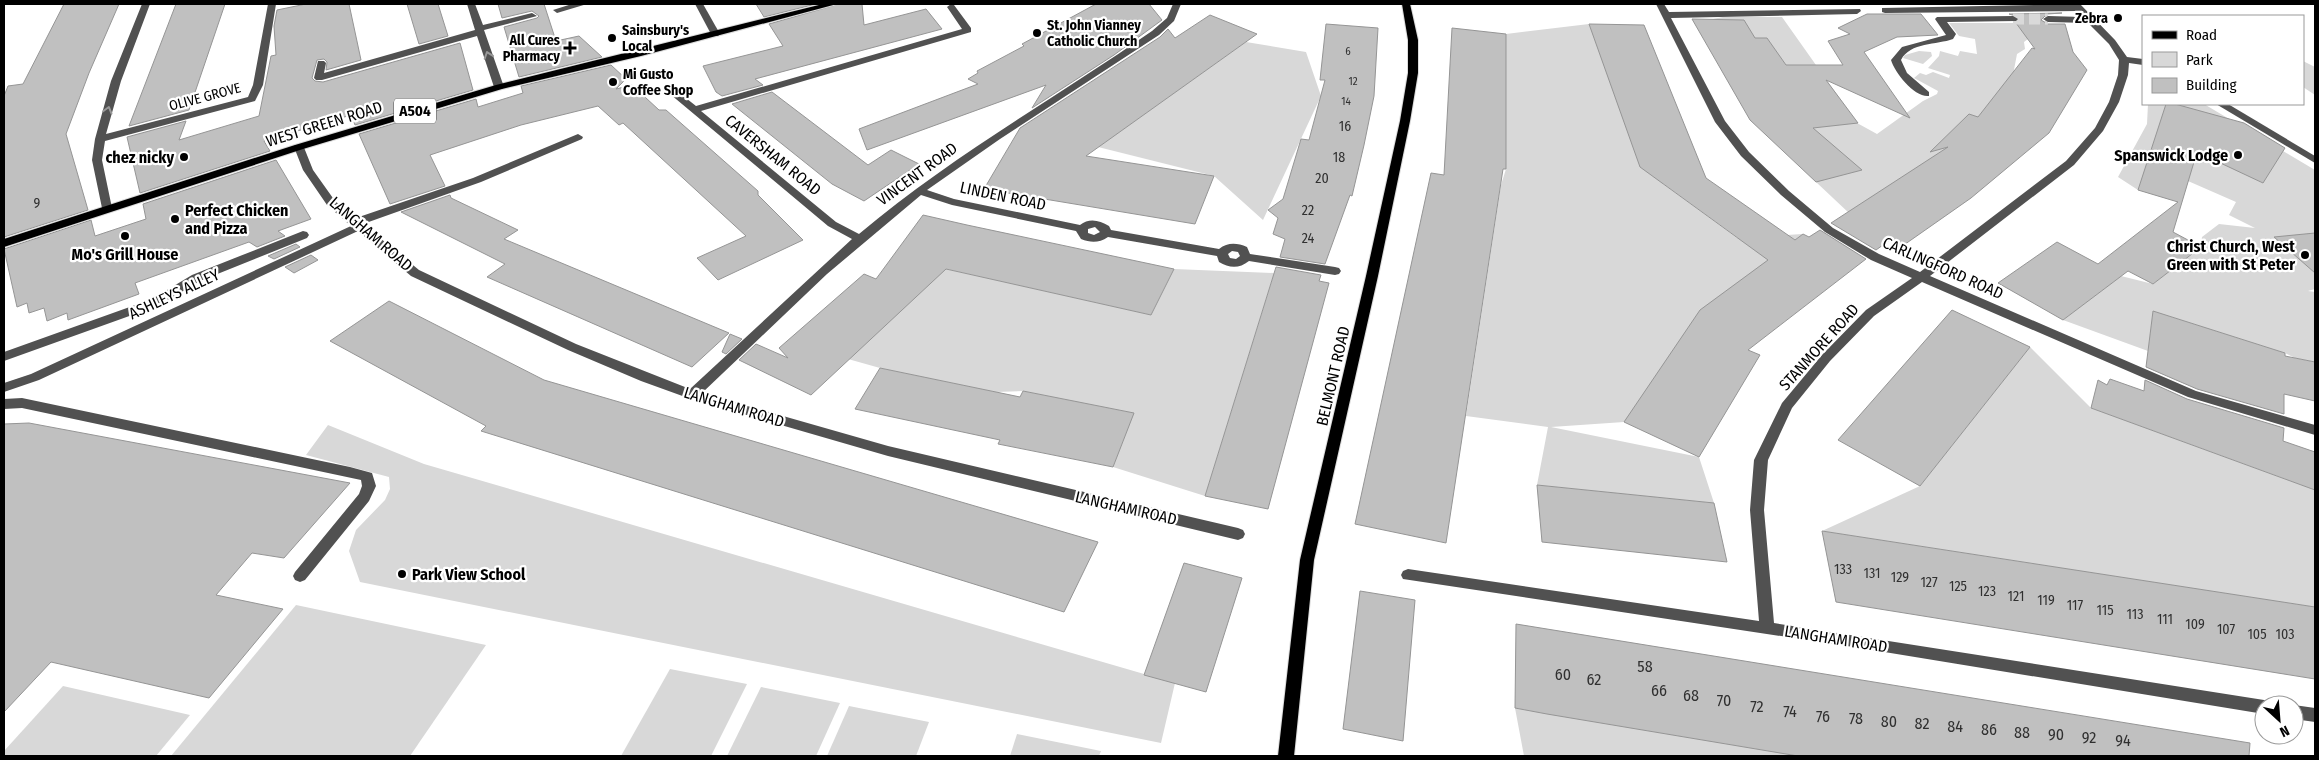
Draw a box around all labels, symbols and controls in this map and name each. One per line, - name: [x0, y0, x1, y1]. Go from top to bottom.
- place label: Zebra: [2075, 10, 2108, 27]
- marker: Zebra: [2112, 12, 2124, 24]
- legend: [2142, 15, 2304, 105]
- place label: St. John Vianney Catholic Church: [1047, 17, 1141, 50]
- place label: Sainsbury's Local: [622, 22, 689, 55]
- text: Road: [2186, 26, 2217, 44]
- marker: St. John Vianney Catholic Church: [1031, 27, 1043, 39]
- place label: All Cures Pharmacy: [503, 32, 560, 65]
- marker: Sainsbury's Local: [606, 32, 618, 44]
- marker: All Cures Pharmacy: [564, 42, 576, 54]
- house number: 6: [1345, 45, 1351, 58]
- one-way arrow: [484, 51, 494, 60]
- text: Park: [2186, 51, 2213, 69]
- place label: Mi Gusto Coffee Shop: [623, 66, 694, 99]
- house number: 12: [1348, 75, 1358, 88]
- marker: Mi Gusto Coffee Shop: [607, 76, 619, 88]
- text: Building: [2186, 76, 2237, 94]
- street label: OLIVE GROVE: [167, 79, 243, 115]
- house number: 14: [1341, 95, 1351, 108]
- street label: WEST GREEN ROAD: [264, 97, 384, 151]
- road number: A504: [394, 98, 436, 124]
- one-way arrow: [102, 105, 113, 114]
- street label: CAVERSHAM ROAD: [721, 111, 825, 199]
- house number: 16: [1339, 118, 1351, 135]
- street label: VINCENT ROAD: [873, 138, 961, 210]
- place label: Spanswick Lodge: [2114, 146, 2228, 165]
- place label: chez nicky: [105, 148, 174, 167]
- house number: 18: [1333, 149, 1345, 166]
- marker: Spanswick Lodge: [2232, 149, 2244, 161]
- marker: chez nicky: [178, 151, 190, 163]
- house number: 20: [1315, 170, 1329, 187]
- street label: LINDEN ROAD: [958, 178, 1048, 214]
- street label: LANGHAM ROAD: [326, 193, 416, 275]
- house number: 9: [34, 195, 41, 212]
- place label: Perfect Chicken and Pizza: [185, 201, 289, 238]
- house number: 22: [1302, 202, 1314, 219]
- marker: Perfect Chicken and Pizza: [169, 213, 181, 225]
- marker: Mo's Grill House: [119, 230, 131, 242]
- house number: 24: [1302, 230, 1315, 247]
- street label: CARLINGFORD ROAD: [1880, 233, 2006, 303]
- place label: Christ Church, West Green with St Peter: [2167, 237, 2295, 274]
- place label: Mo's Grill House: [72, 245, 178, 264]
- marker: Christ Church, West Green with St Peter: [2299, 249, 2311, 261]
- street label: ASHLEYS ALLEY: [126, 265, 222, 323]
- street label: STANMORE ROAD: [1775, 300, 1863, 394]
- street label: BELMONT ROAD: [1312, 324, 1354, 428]
- street label: LANGHAM ROAD: [682, 383, 786, 431]
- street label: LANGHAM ROAD: [1073, 487, 1179, 529]
- house number: 133: [1834, 561, 1852, 578]
- place label: Park View School: [412, 565, 526, 584]
- house number: 131: [1864, 565, 1880, 582]
- marker: Park View School: [396, 568, 408, 580]
- house number: 129: [1891, 569, 1909, 586]
- house number: 127: [1920, 574, 1938, 591]
- house number: 125: [1949, 578, 1967, 595]
- house number: 123: [1978, 583, 1996, 600]
- house number: 121: [2008, 588, 2024, 605]
- house number: 119: [2037, 592, 2055, 609]
- house number: 117: [2067, 597, 2084, 614]
- house number: 115: [2096, 602, 2114, 619]
- house number: 113: [2126, 606, 2144, 623]
- house number: 111: [2157, 611, 2173, 628]
- house number: 109: [2185, 616, 2205, 633]
- street label: LANGHAM ROAD: [1783, 621, 1889, 657]
- house number: 107: [2217, 621, 2235, 638]
- house number: 105: [2247, 626, 2267, 643]
- house number: 103: [2276, 626, 2294, 643]
- house number: 58: [1637, 657, 1653, 676]
- house number: 60: [1555, 665, 1571, 684]
- house number: 62: [1587, 670, 1601, 689]
- house number: 66: [1651, 681, 1667, 700]
- house number: 68: [1683, 686, 1699, 705]
- house number: 70: [1717, 691, 1731, 710]
- north arrow: [2254, 695, 2304, 745]
- house number: 72: [1750, 697, 1764, 716]
- house number: 74: [1783, 702, 1797, 721]
- house number: 76: [1816, 707, 1830, 726]
- house number: 78: [1849, 709, 1863, 728]
- house number: 80: [1881, 712, 1897, 731]
- house number: 82: [1915, 714, 1929, 733]
- house number: 84: [1947, 717, 1963, 736]
- house number: 86: [1981, 720, 1997, 739]
- text: N: [2277, 722, 2292, 741]
- house number: 88: [2014, 723, 2030, 742]
- house number: 90: [2048, 725, 2064, 744]
- house number: 92: [2082, 728, 2096, 747]
- house number: 94: [2115, 731, 2131, 750]

